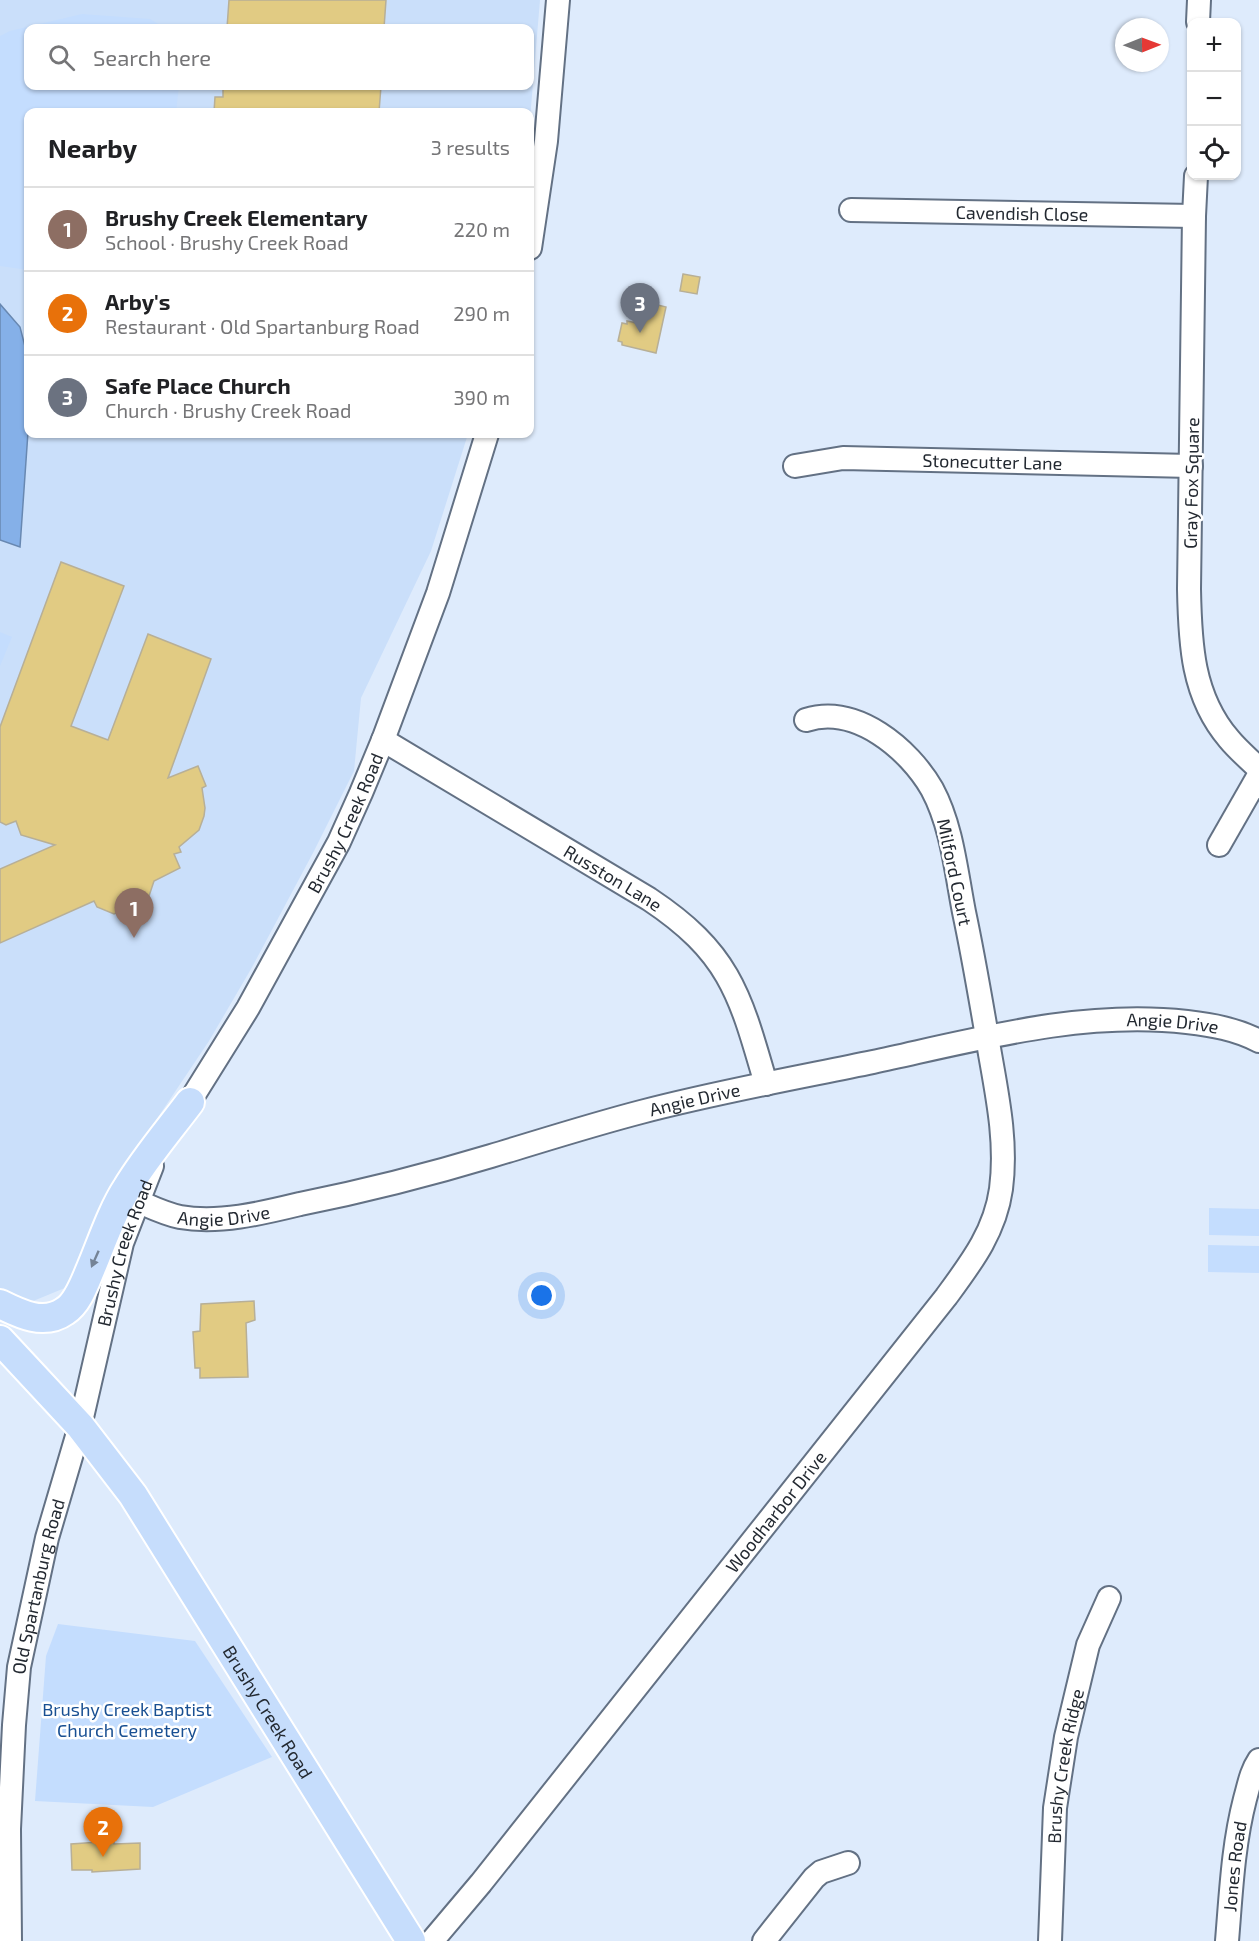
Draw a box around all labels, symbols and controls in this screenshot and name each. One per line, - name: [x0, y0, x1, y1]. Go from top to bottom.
- north arrow: [1115, 18, 1169, 72]
- map controls: [1187, 18, 1241, 180]
- button: +: [1187, 18, 1241, 72]
- search box: [24, 24, 534, 90]
- icon: search: [45, 41, 78, 74]
- text: Search here: [93, 44, 211, 70]
- button: −: [1187, 72, 1241, 126]
- button: locate: [1187, 126, 1241, 180]
- text: Nearby: [48, 132, 137, 163]
- text: 3 results: [431, 135, 510, 159]
- street label: Cavendish Close: [955, 201, 1089, 225]
- text: Brushy Creek Elementary: [105, 204, 368, 230]
- text: 1: [63, 217, 72, 241]
- text: 220 m: [453, 217, 510, 241]
- text: School · Brushy Creek Road: [105, 230, 349, 254]
- pin: 3: [620, 284, 660, 333]
- text: Arby's: [105, 288, 170, 314]
- text: 2: [62, 301, 73, 325]
- text: 290 m: [453, 301, 510, 325]
- text: Restaurant · Old Spartanburg Road: [105, 314, 420, 338]
- text: Safe Place Church: [105, 372, 291, 398]
- text: 3: [62, 385, 73, 409]
- text: 390 m: [453, 385, 510, 409]
- text: Church · Brushy Creek Road: [105, 398, 352, 422]
- street label: Gray Fox Square: [1179, 417, 1203, 549]
- street label: Stonecutter Lane: [922, 449, 1062, 474]
- street label: Brushy Creek Road: [302, 750, 387, 897]
- street label: Milford Court: [933, 817, 977, 928]
- street label: Russton Lane: [560, 840, 666, 916]
- pin: 1: [114, 888, 154, 938]
- street label: Angie Drive: [1126, 1008, 1221, 1038]
- street label: Angie Drive: [647, 1078, 742, 1120]
- street label: Brushy Creek Road: [92, 1176, 157, 1328]
- street label: Angie Drive: [176, 1200, 272, 1230]
- one-way arrow: [91, 1250, 100, 1267]
- your location: [527, 1281, 556, 1310]
- street label: Woodharbor Drive: [721, 1446, 831, 1577]
- street label: Old Spartanburg Road: [7, 1496, 69, 1675]
- street label: Brushy Creek Road: [218, 1641, 318, 1782]
- street label: Brushy Creek Ridge: [1043, 1686, 1088, 1844]
- park label: Brushy Creek Baptist Church Cemetery: [42, 1698, 212, 1741]
- pin: 2: [84, 1808, 122, 1857]
- street label: Jones Road: [1218, 1819, 1251, 1912]

